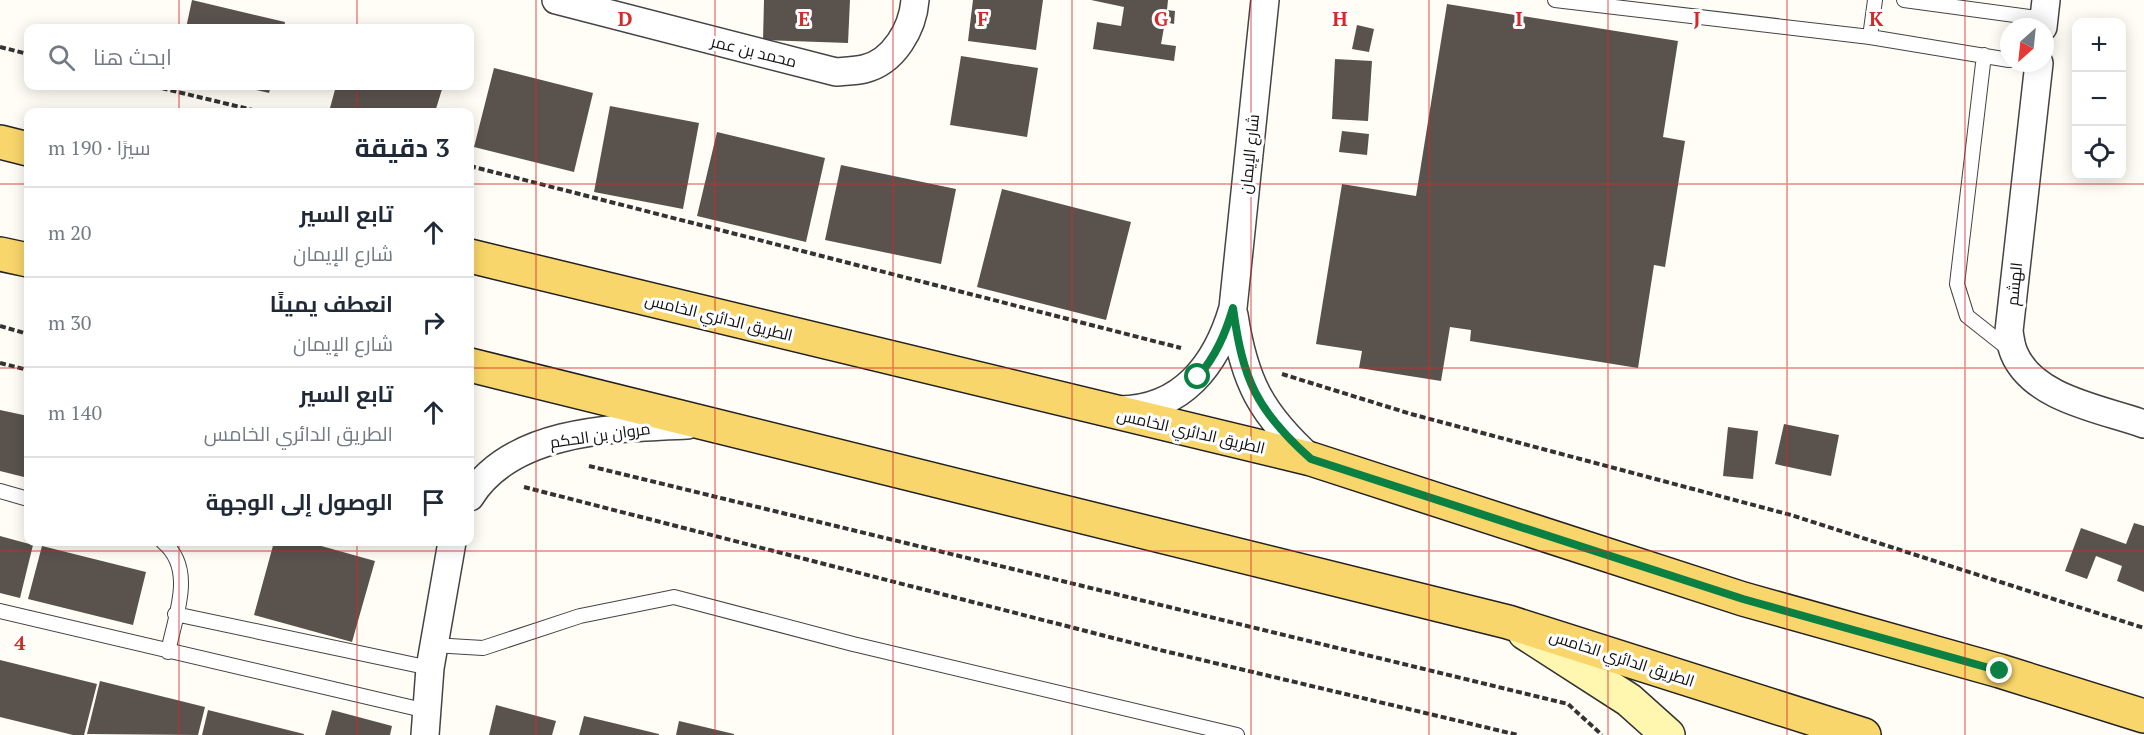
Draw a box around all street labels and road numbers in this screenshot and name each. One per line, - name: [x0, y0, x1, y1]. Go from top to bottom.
- street label: محمد بن عمر: [708, 29, 799, 72]
- street label: شارع الإيمان: [1234, 113, 1265, 195]
- street label: الهشم: [2001, 261, 2028, 307]
- street label: الطريق الدائري الخامس: [642, 288, 795, 349]
- street label: الطريق الدائري الخامس: [1114, 403, 1267, 462]
- street label: مروان بن الحكم: [548, 417, 652, 454]
- street label: الطريق الدائري الخامس: [1546, 624, 1697, 695]

